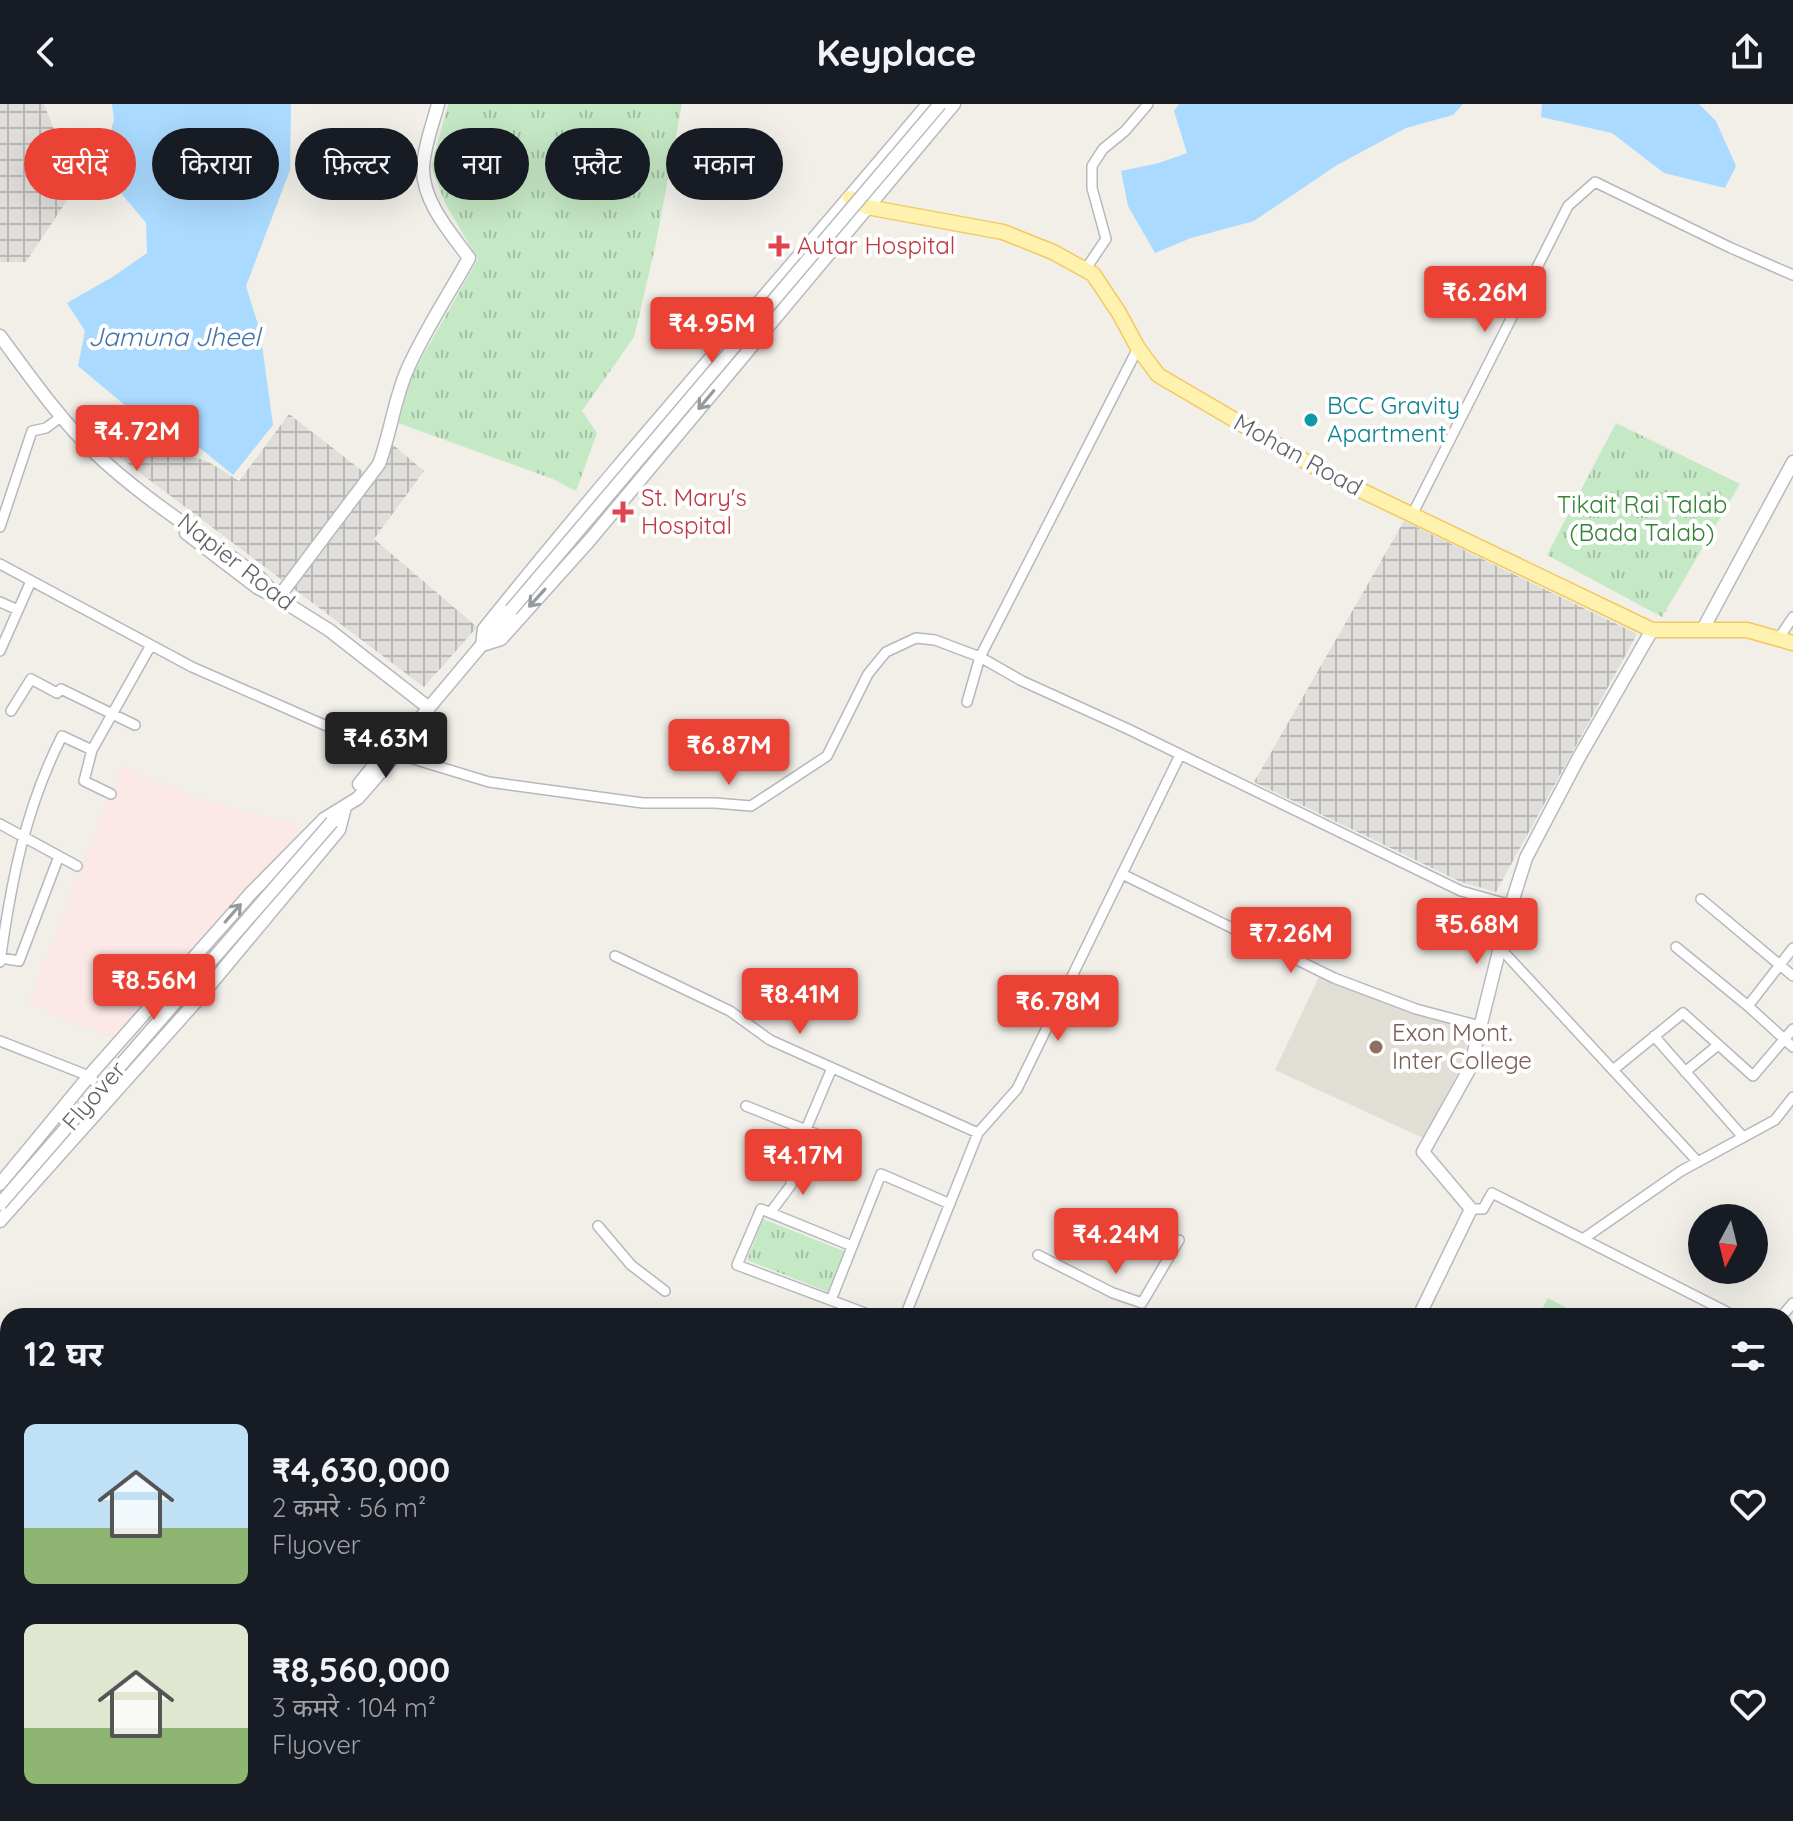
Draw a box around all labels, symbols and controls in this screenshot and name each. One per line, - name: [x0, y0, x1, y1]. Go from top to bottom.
- icon: back: [24, 30, 68, 74]
- text: Keyplace: [817, 30, 976, 75]
- icon: share: [1725, 30, 1769, 74]
- chip: खरीदें: [24, 128, 136, 200]
- chip: किराया: [152, 128, 279, 200]
- chip: फ़िल्टर: [295, 128, 418, 200]
- chip: नया: [434, 128, 529, 200]
- chip: फ़्लैट: [545, 128, 650, 200]
- chip: मकान: [666, 128, 783, 200]
- place label: Autar Hospital: [797, 230, 955, 260]
- marker: Autar Hospital: [768, 235, 790, 257]
- pin: ₹6.26M: [1420, 266, 1550, 334]
- text: ₹6.26M: [1442, 275, 1528, 308]
- pin: ₹4.95M: [647, 297, 777, 365]
- text: ₹4.95M: [668, 306, 756, 339]
- water label: Jamuna Jheel: [88, 320, 263, 353]
- one-way arrow: [697, 389, 715, 410]
- place label: BCC Gravity Apartment: [1327, 390, 1460, 448]
- pin: ₹4.72M: [72, 405, 202, 473]
- street label: Mohan Road: [1229, 406, 1368, 502]
- marker: BCC Gravity Apartment: [1302, 411, 1320, 429]
- text: ₹4.72M: [94, 414, 180, 447]
- place label: St. Mary's Hospital: [641, 482, 747, 540]
- park label: Tikait Rai Talab (Bada Talab): [1557, 489, 1727, 547]
- marker: St. Mary's Hospital: [612, 501, 634, 523]
- street label: Napier Road: [172, 506, 301, 616]
- one-way arrow: [529, 588, 547, 608]
- pin: ₹4.63M: [321, 712, 451, 780]
- pin: ₹6.87M: [664, 719, 794, 787]
- text: ₹4.63M: [343, 721, 429, 754]
- text: ₹6.87M: [686, 728, 772, 761]
- pin: ₹5.68M: [1412, 898, 1542, 966]
- one-way arrow: [224, 903, 242, 923]
- pin: ₹7.26M: [1226, 907, 1356, 975]
- text: ₹5.68M: [1435, 907, 1519, 940]
- text: ₹7.26M: [1249, 916, 1333, 949]
- pin: ₹8.56M: [89, 954, 219, 1022]
- text: ₹8.56M: [111, 963, 197, 996]
- pin: ₹8.41M: [735, 968, 865, 1036]
- pin: ₹6.78M: [993, 975, 1123, 1043]
- text: ₹8.41M: [760, 977, 840, 1010]
- text: ₹6.78M: [1015, 984, 1101, 1017]
- place label: Exon Mont. Inter College: [1392, 1017, 1532, 1075]
- marker: Exon Mont. Inter College: [1367, 1038, 1385, 1056]
- street label: Flyover: [55, 1055, 131, 1136]
- pin: ₹4.17M: [738, 1129, 868, 1197]
- text: ₹4.17M: [763, 1138, 843, 1171]
- north arrow: [1688, 1204, 1768, 1284]
- map controls: [1688, 1204, 1768, 1284]
- pin: ₹4.24M: [1051, 1208, 1181, 1276]
- text: ₹4.24M: [1072, 1217, 1160, 1250]
- text: 12 घर: [24, 1332, 103, 1375]
- icon: filters: [1726, 1334, 1770, 1378]
- text: ₹4,630,000: [272, 1448, 450, 1491]
- icon: home: [88, 1456, 184, 1552]
- icon: heart: [1726, 1482, 1770, 1526]
- text: 2 कमरे · 56 m²: [272, 1491, 426, 1524]
- text: Flyover: [272, 1528, 361, 1561]
- text: ₹8,560,000: [272, 1648, 450, 1691]
- icon: home: [88, 1656, 184, 1752]
- icon: heart: [1726, 1682, 1770, 1726]
- text: 3 कमरे · 104 m²: [272, 1691, 436, 1724]
- text: Flyover: [272, 1728, 361, 1761]

